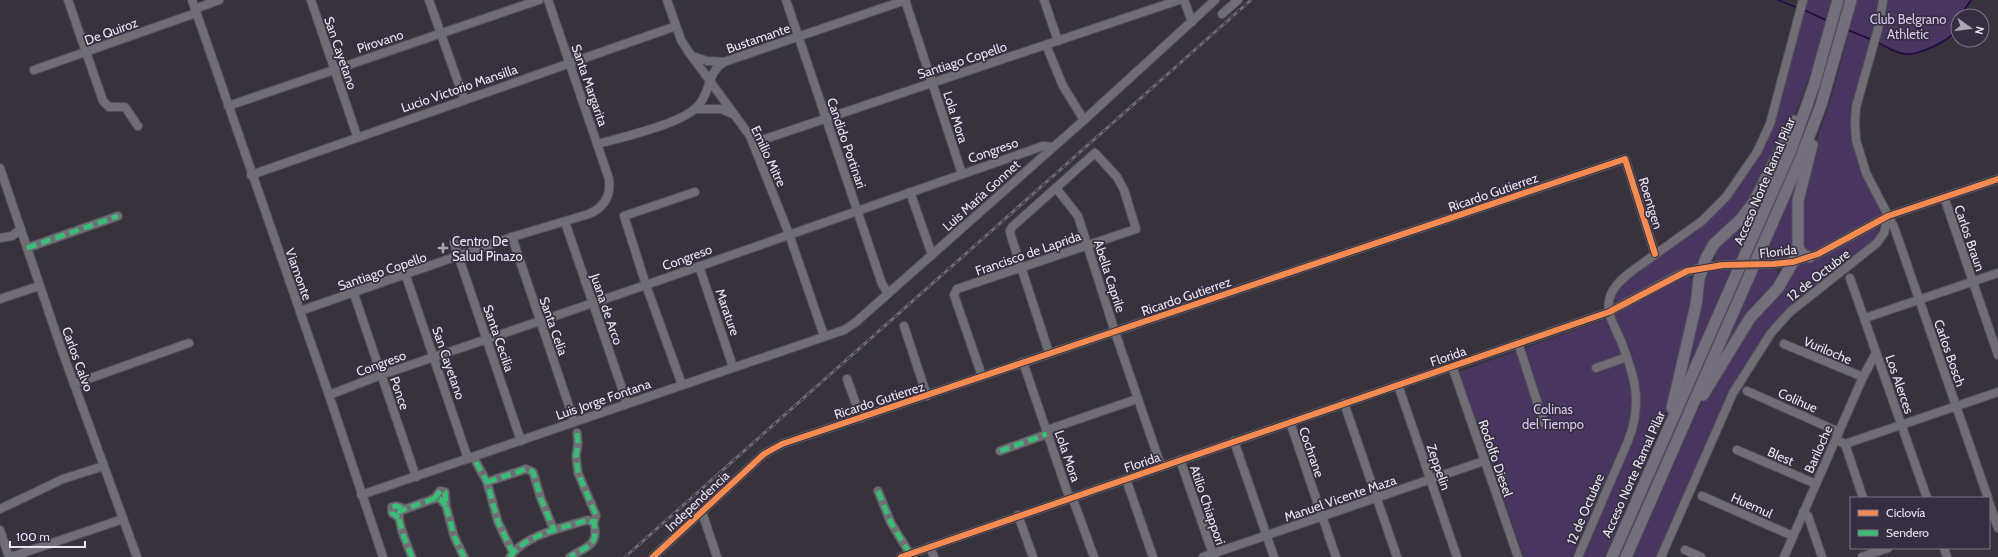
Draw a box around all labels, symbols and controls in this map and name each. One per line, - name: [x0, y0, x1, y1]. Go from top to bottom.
- north arrow: [1950, 8, 1990, 48]
- park label: Club Belgrano Athletic: [1870, 11, 1946, 42]
- street label: De Quiroz: [82, 14, 140, 48]
- street label: San Cayetano: [321, 14, 361, 92]
- street label: Bustamante: [724, 20, 792, 56]
- text: N: [1972, 25, 1987, 36]
- street label: Pirovano: [355, 26, 405, 56]
- street label: Santiago Copello: [915, 38, 1009, 82]
- street label: Santa Margarita: [569, 42, 612, 129]
- street label: Lucio Victorio Mansilla: [399, 60, 520, 115]
- street label: Lola Mora: [940, 89, 972, 146]
- street label: Candido Portinari: [824, 96, 870, 190]
- street label: Acceso Norte Ramal Pilar: [1730, 114, 1798, 247]
- street label: Emilio Mitre: [748, 123, 790, 189]
- street label: Congreso: [966, 134, 1020, 166]
- street label: Luis María Gonnet: [939, 156, 1023, 234]
- street label: Ricardo Gutierrez: [1446, 169, 1540, 215]
- street label: Roentgen: [1636, 175, 1666, 231]
- street label: Carlos Braun: [1951, 203, 1989, 273]
- street label: Francisco de Laprida: [973, 227, 1084, 279]
- place label: Centro De Salud Pinazo: [452, 233, 523, 264]
- street label: Abella Caprile: [1091, 238, 1129, 315]
- street label: Congreso: [660, 241, 714, 273]
- street label: Florida: [1759, 241, 1798, 261]
- marker: Centro De Salud Pinazo: [437, 242, 449, 254]
- street label: 12 de Octubre: [1783, 245, 1853, 305]
- street label: Viamonte: [282, 246, 316, 303]
- street label: Santiago Copello: [335, 248, 429, 294]
- street label: Juana de Arco: [587, 270, 627, 347]
- street label: Ricardo Gutierrez: [1139, 273, 1233, 319]
- street label: Marature: [713, 286, 744, 338]
- street label: Santa Celia: [536, 295, 572, 358]
- street label: Santa Cecilia: [480, 302, 518, 374]
- street label: Carlos Bosch: [1931, 317, 1969, 389]
- street label: San Cayetano: [429, 324, 469, 402]
- street label: Carlos Calvo: [59, 325, 97, 393]
- street label: Vuriloche: [1801, 333, 1855, 367]
- street label: Florida: [1428, 342, 1469, 370]
- street label: Congreso: [354, 347, 408, 379]
- street label: Los Alerces: [1882, 352, 1918, 416]
- street label: Ponce: [387, 374, 413, 412]
- street label: Luis Jorge Fontana: [553, 375, 653, 423]
- street label: Ricardo Gutierrez: [832, 378, 926, 422]
- street label: Colihue: [1776, 384, 1820, 416]
- park label: Colinas del Tiempo: [1522, 401, 1584, 432]
- street label: Acceso Norte Ramal Pilar: [1598, 407, 1669, 540]
- street label: Rodolfo Diesel: [1475, 417, 1517, 499]
- street label: Bariloche: [1800, 422, 1836, 475]
- street label: Cochrane: [1296, 425, 1328, 480]
- street label: Lola Mora: [1052, 428, 1085, 485]
- street label: Zeppelin: [1424, 442, 1454, 492]
- street label: Blest: [1765, 443, 1797, 469]
- street label: Florida: [1122, 448, 1163, 476]
- street label: Atilio Chiappori: [1187, 463, 1229, 547]
- street label: Independencia: [662, 467, 733, 535]
- street label: Manuel Vicente Maza: [1282, 471, 1399, 525]
- street label: 12 de Octubre: [1563, 471, 1607, 547]
- street label: Huemul: [1729, 489, 1775, 521]
- legend: [1850, 497, 1990, 549]
- text: Ciclovía: [1886, 505, 1925, 520]
- scale bar: [10, 523, 85, 549]
- text: Sendero: [1886, 525, 1929, 540]
- text: 100 m: [16, 529, 50, 544]

